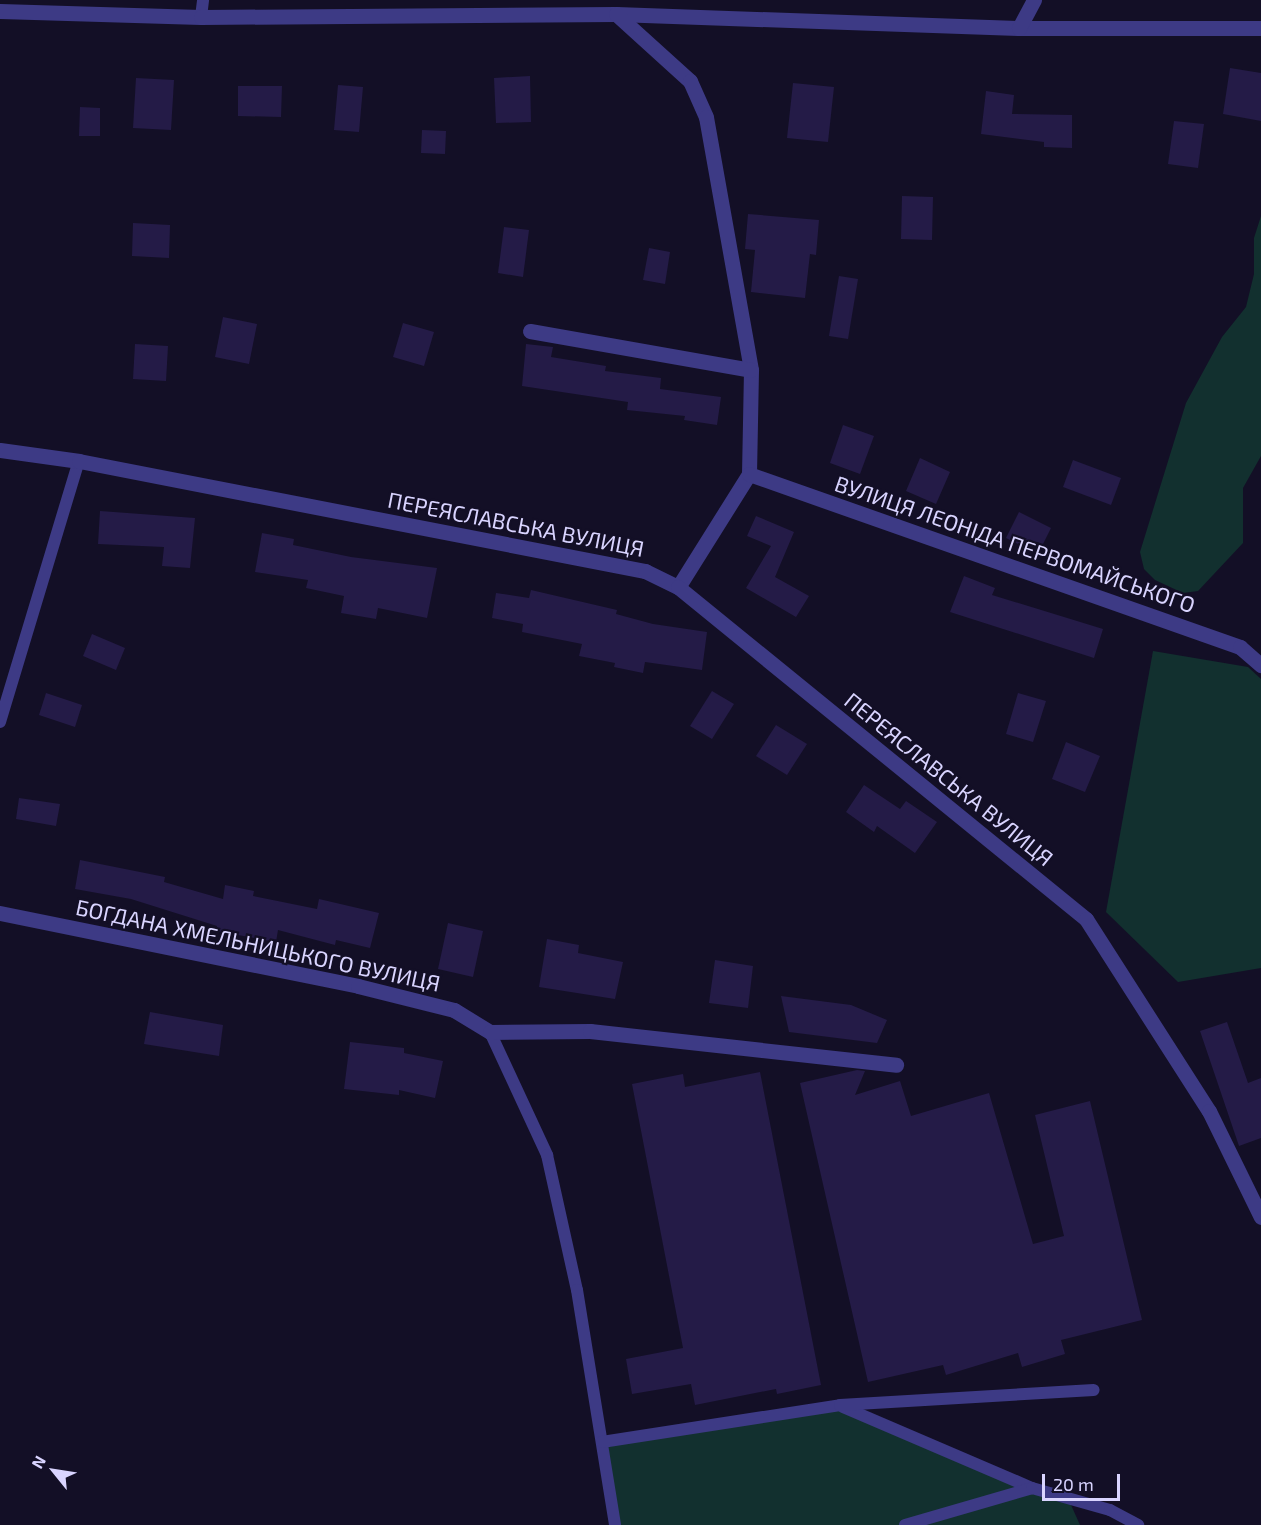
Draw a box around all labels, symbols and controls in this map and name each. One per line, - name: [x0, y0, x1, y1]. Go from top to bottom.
- street label: ВУЛИЦЯ ЛЕОНІДА ПЕРВОМАЙСЬКОГО: [831, 470, 1199, 618]
- street label: ПЕРЕЯСЛАВСЬКА ВУЛИЦЯ: [386, 486, 646, 562]
- street label: ПЕРЕЯСЛАВСЬКА ВУЛИЦЯ: [839, 687, 1059, 871]
- street label: БОГДАНА ХМЕЛЬНИЦЬКОГО ВУЛИЦЯ: [73, 893, 443, 997]
- north arrow: [24, 1441, 84, 1501]
- text: N: [27, 1452, 49, 1472]
- scale bar: [1045, 1462, 1123, 1500]
- text: 20 m: [1053, 1473, 1094, 1495]

